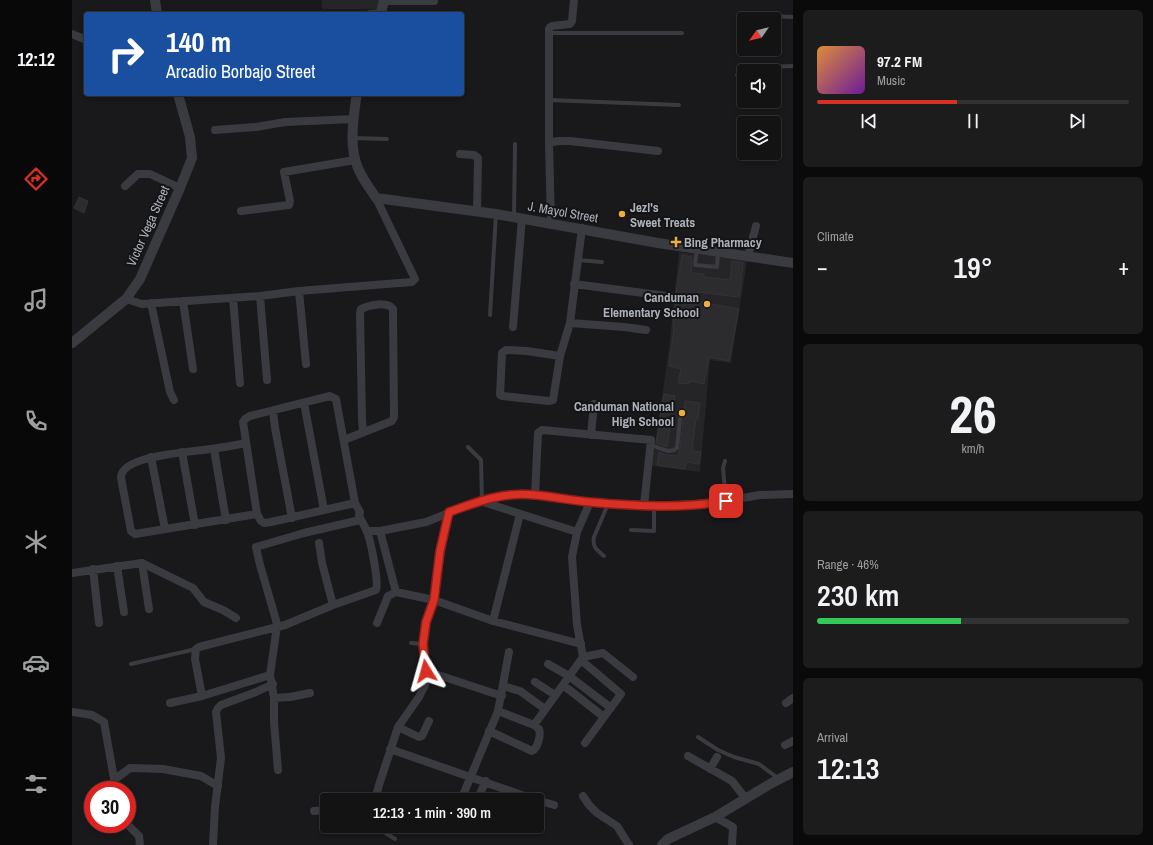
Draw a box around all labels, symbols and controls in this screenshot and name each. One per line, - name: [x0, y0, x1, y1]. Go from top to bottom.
- north arrow: [737, 12, 781, 56]
- map controls: [737, 12, 781, 160]
- text: 140 m: [166, 23, 231, 61]
- icon: right: [100, 28, 152, 80]
- text: 12:12: [17, 47, 55, 72]
- text: 97.2 FM: [877, 51, 922, 72]
- text: Arcadio Borbajo Street: [166, 59, 315, 84]
- button: sound: [737, 64, 781, 108]
- text: Music: [877, 72, 905, 89]
- icon: previous: [858, 110, 880, 132]
- icon: pause: [962, 110, 984, 132]
- icon: next: [1066, 110, 1088, 132]
- button: layers: [737, 116, 781, 160]
- icon: directions: [22, 165, 50, 193]
- street label: Victor Vega Street: [123, 183, 173, 269]
- street label: J. Mayol Street: [527, 197, 600, 227]
- place label: Jezl's Sweet Treats: [630, 199, 695, 231]
- marker: Jezl's Sweet Treats: [617, 209, 627, 219]
- text: Climate: [817, 228, 854, 245]
- place label: Bing Pharmacy: [684, 234, 762, 251]
- marker: Bing Pharmacy: [671, 237, 681, 247]
- text: 19°: [953, 247, 993, 287]
- text: −: [817, 252, 828, 282]
- text: +: [1118, 252, 1129, 282]
- icon: music: [22, 286, 50, 314]
- place label: Canduman Elementary School: [603, 289, 699, 321]
- marker: Canduman Elementary School: [702, 299, 712, 309]
- text: 26: [949, 379, 997, 449]
- place label: Canduman National High School: [574, 398, 674, 430]
- icon: phone: [22, 407, 50, 435]
- marker: Canduman National High School: [677, 408, 687, 418]
- text: km/h: [961, 440, 985, 457]
- pin: [709, 484, 743, 518]
- icon: arrive: [715, 490, 737, 512]
- icon: climate: [22, 528, 50, 556]
- text: Range · 46%: [817, 556, 879, 573]
- text: 230 km: [817, 575, 899, 615]
- icon: car: [22, 649, 50, 677]
- position arrow: [405, 650, 447, 692]
- text: Arrival: [817, 729, 848, 746]
- text: 12:13: [817, 748, 879, 788]
- icon: filters: [22, 770, 50, 798]
- speed limit sign: 30: [84, 781, 136, 833]
- text: 12:13 · 1 min · 390 m: [373, 802, 491, 823]

